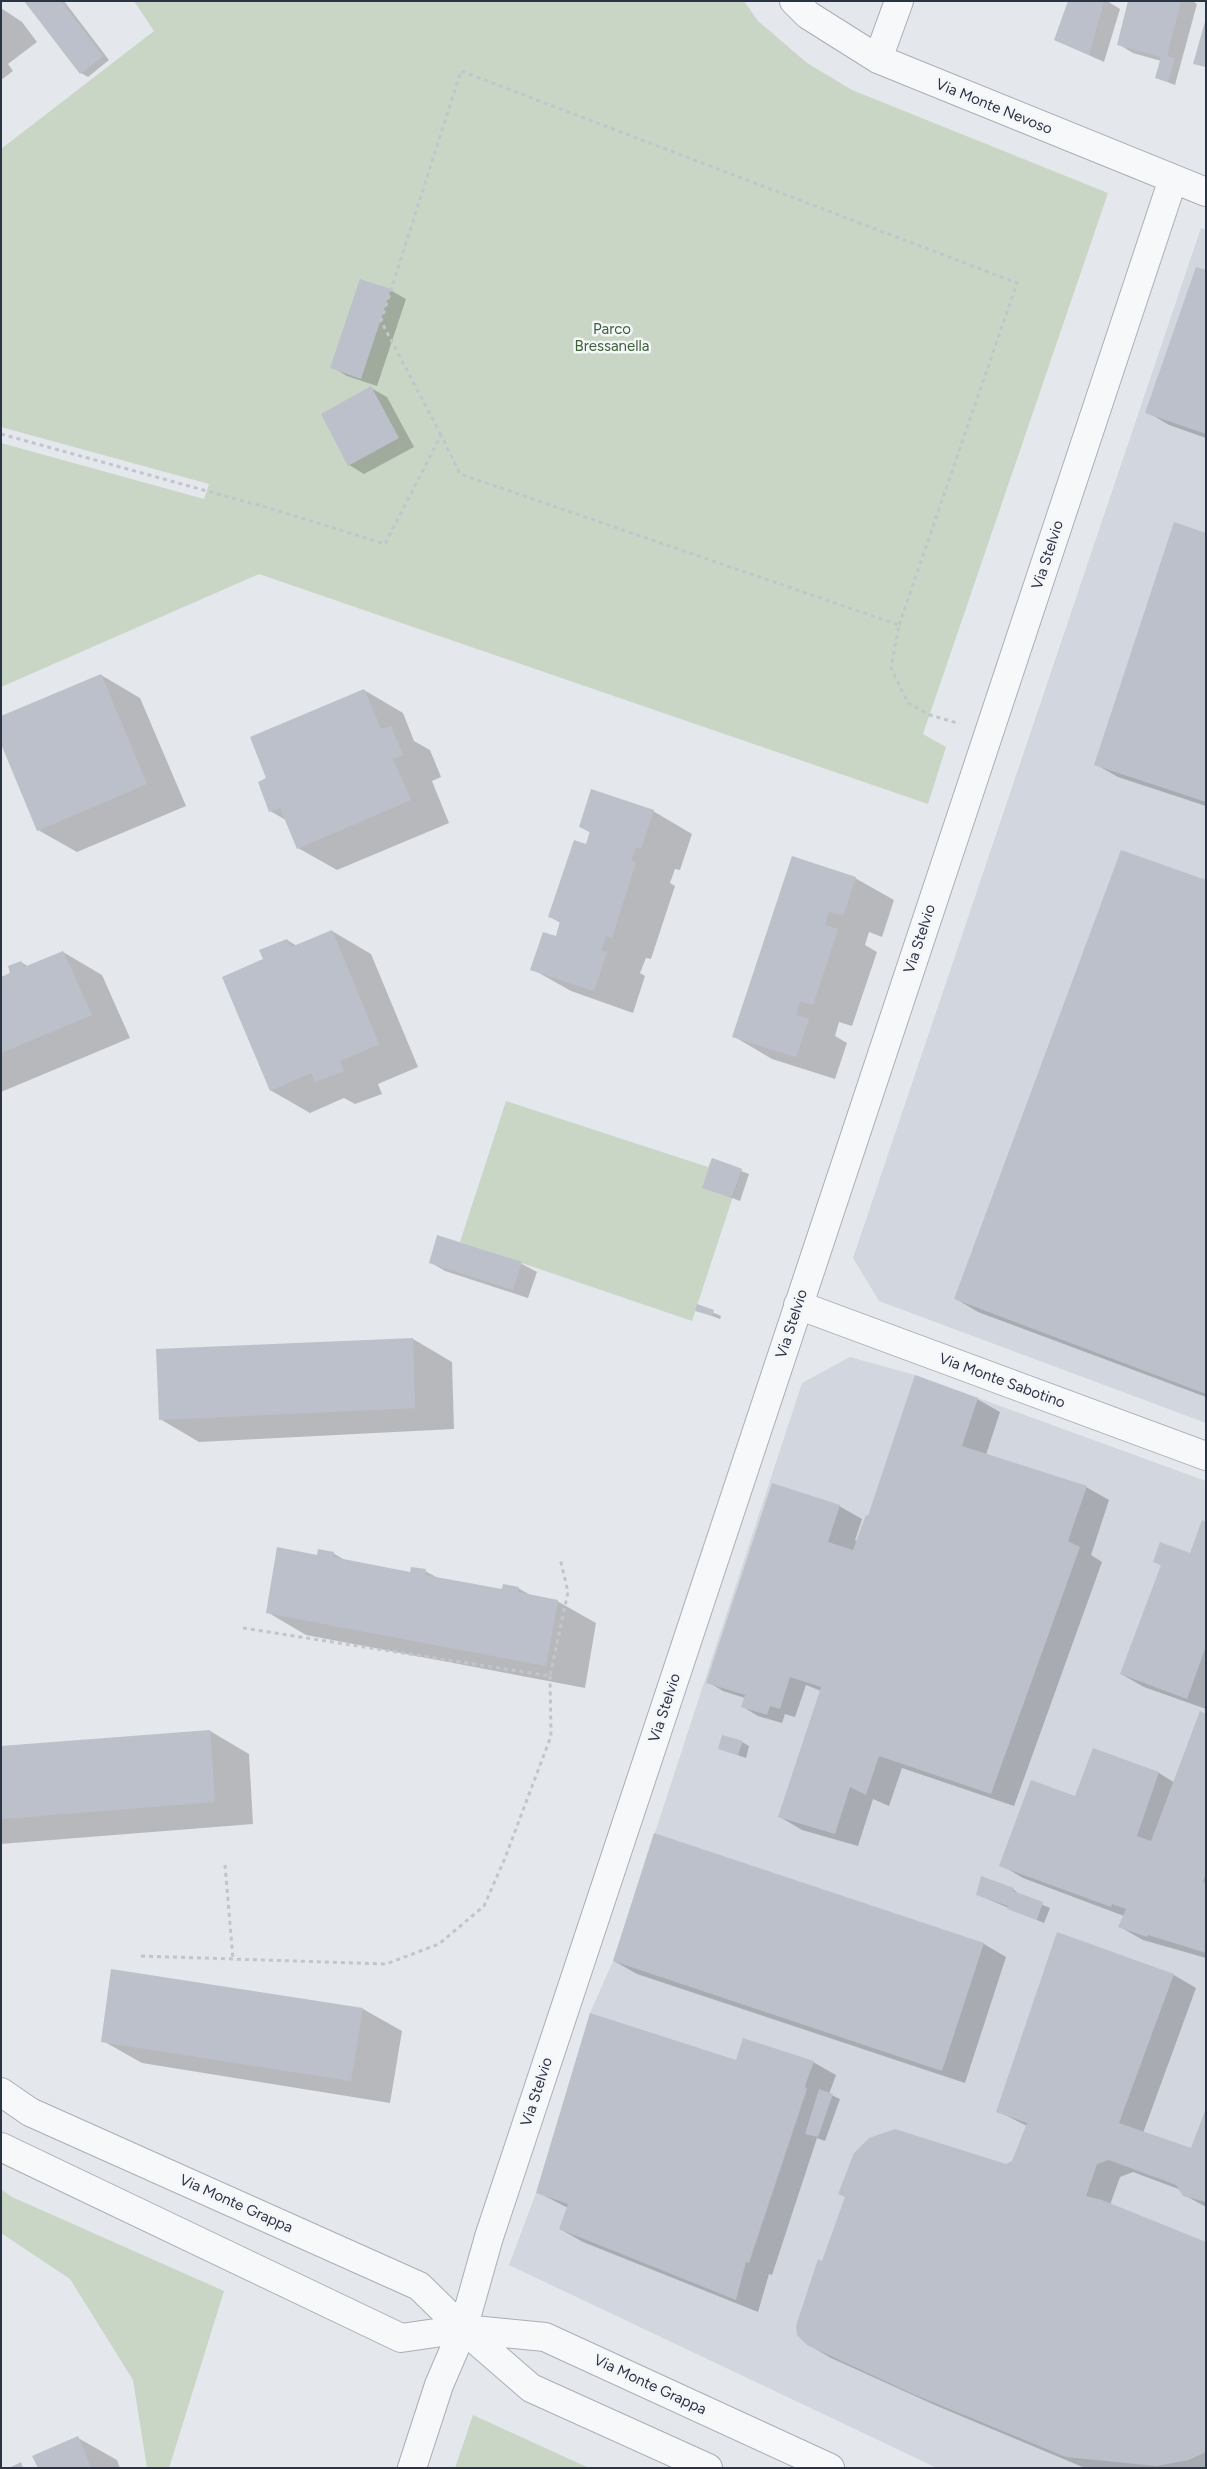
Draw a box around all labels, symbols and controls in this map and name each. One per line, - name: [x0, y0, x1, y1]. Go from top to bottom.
- street label: Via Monte Nevoso: [933, 75, 1055, 139]
- park label: Parco Bressanella: [575, 321, 649, 356]
- street label: Via Stelvio: [1028, 518, 1068, 592]
- street label: Via Stelvio: [900, 902, 940, 976]
- street label: Via Stelvio: [772, 1287, 812, 1361]
- street label: Via Monte Sabotino: [936, 1350, 1068, 1412]
- street label: Via Stelvio: [645, 1671, 685, 1745]
- street label: Via Stelvio: [517, 2055, 557, 2129]
- street label: Via Monte Grappa: [177, 2171, 295, 2237]
- street label: Via Monte Grappa: [591, 2351, 709, 2419]

